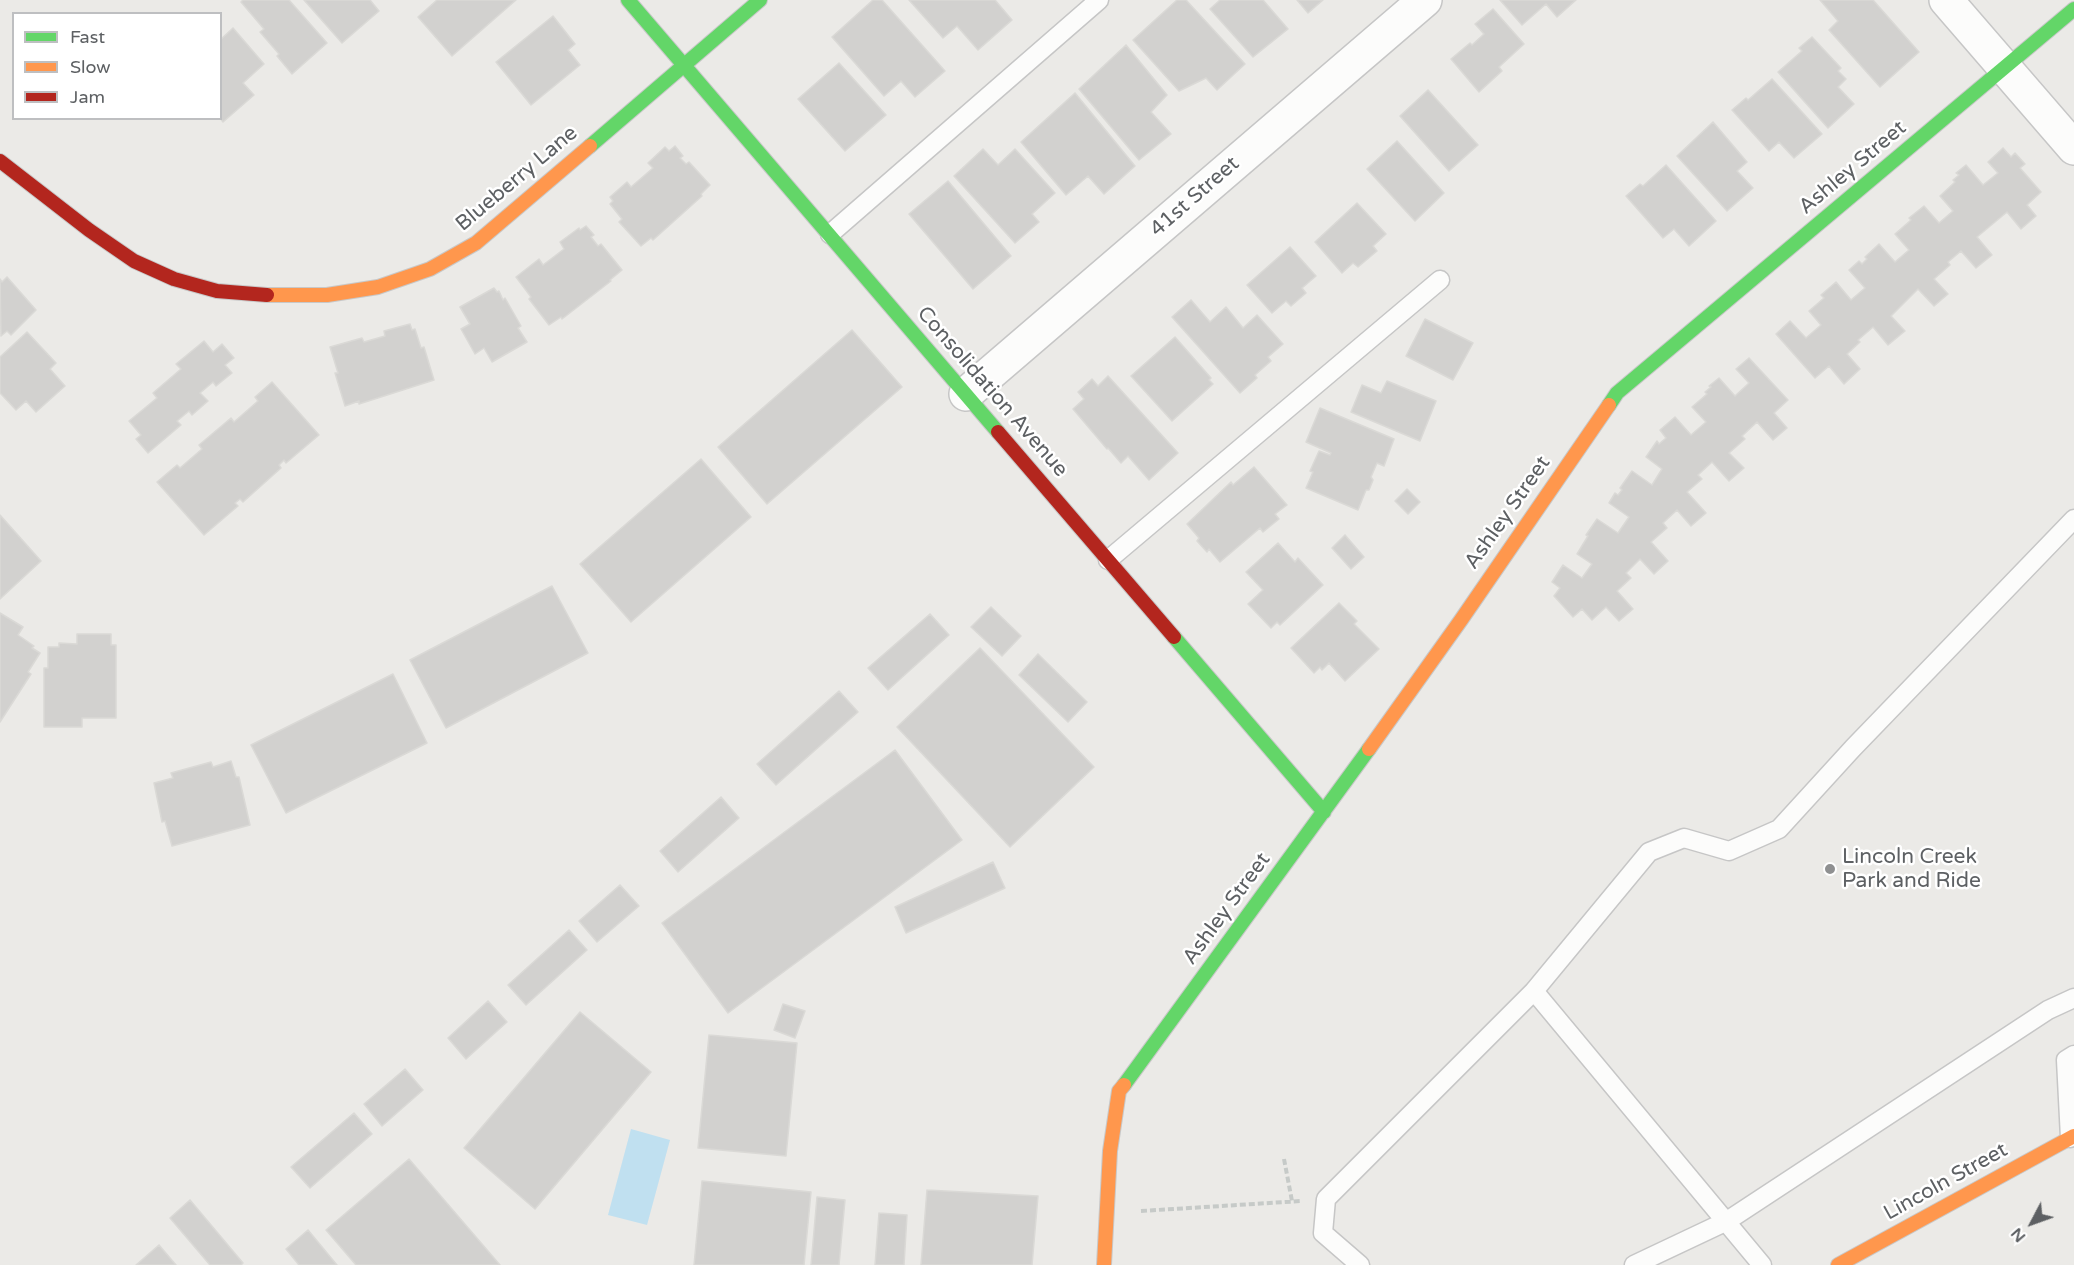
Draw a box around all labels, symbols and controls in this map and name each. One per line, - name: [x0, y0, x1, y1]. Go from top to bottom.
- legend: [12, 12, 222, 120]
- text: Fast: [70, 26, 105, 48]
- text: Slow: [70, 56, 111, 78]
- text: Jam: [70, 86, 105, 108]
- street label: Ashley Street: [1794, 116, 1912, 220]
- street label: Blueberry Lane: [451, 121, 583, 237]
- street label: 41st Street: [1145, 151, 1245, 243]
- street label: Consolidation Avenue: [911, 302, 1073, 482]
- street label: Ashley Street: [1460, 452, 1556, 574]
- place label: Lincoln Creek Park and Ride: [1842, 844, 1981, 894]
- street label: Ashley Street: [1178, 848, 1276, 970]
- marker: Lincoln Creek Park and Ride: [1823, 862, 1837, 876]
- street label: Lincoln Street: [1880, 1138, 2012, 1226]
- north arrow: [2002, 1193, 2062, 1253]
- text: N: [2007, 1223, 2030, 1246]

